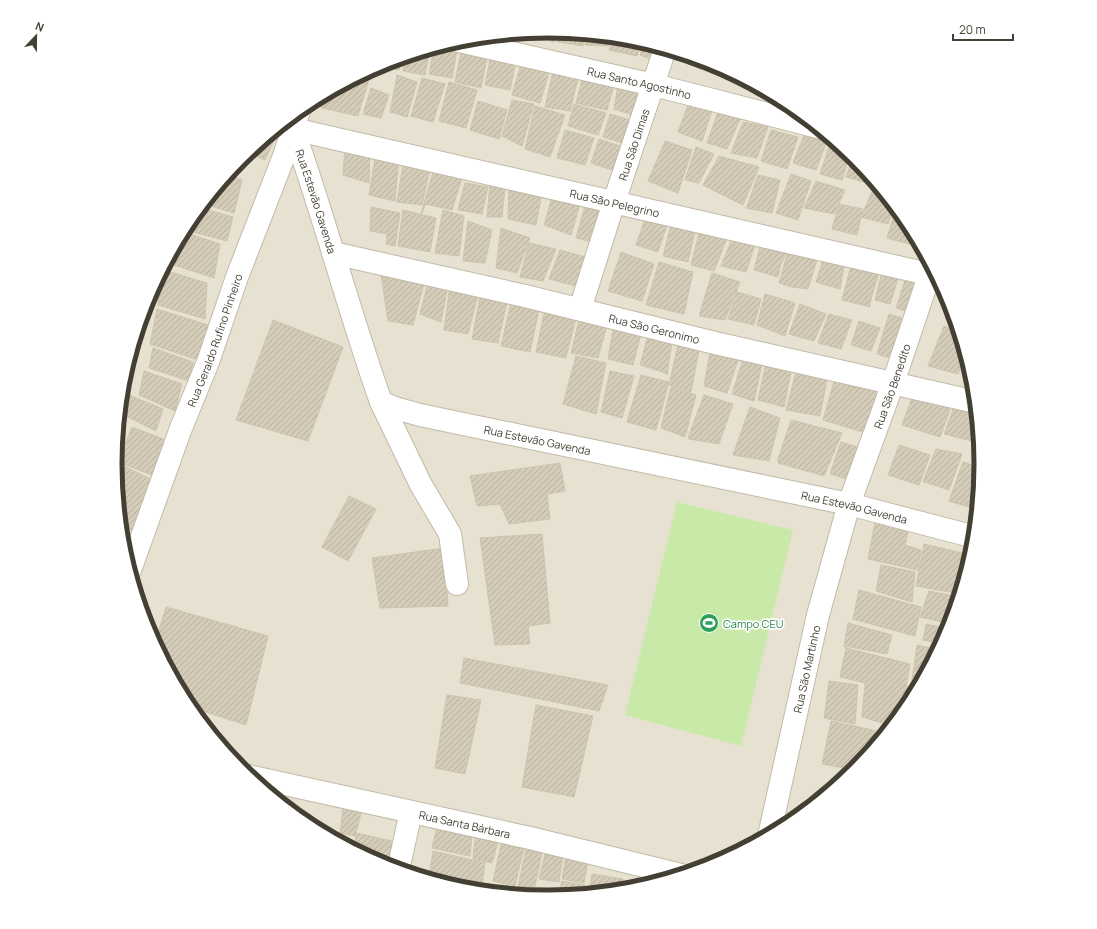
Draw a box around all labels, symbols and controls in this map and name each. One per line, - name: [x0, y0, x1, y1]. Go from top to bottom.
- north arrow: [16, 16, 56, 56]
- scale bar: [953, 16, 1013, 42]
- text: N: [33, 18, 46, 35]
- text: 20 m: [959, 21, 986, 38]
- street label: Rua Santo Agostinho: [586, 63, 693, 102]
- street label: Rua São Dimas: [614, 106, 652, 182]
- street label: Rua Estevão Gavenda: [293, 147, 340, 255]
- street label: Rua São Pelegrino: [568, 185, 662, 220]
- street label: Rua Geraldo Rufino Pinheiro: [183, 271, 245, 409]
- street label: Rua São Geronimo: [607, 310, 702, 347]
- street label: Rua São Benedito: [870, 341, 913, 431]
- street label: Rua Estevão Gavenda: [483, 421, 592, 458]
- street label: Rua Estevão Gavenda: [800, 487, 909, 527]
- sports icon: Campo CEU: [698, 612, 720, 634]
- place label: Campo CEU: [723, 616, 783, 631]
- street label: Rua São Martinho: [789, 623, 823, 714]
- street label: Rua Santa Bárbara: [418, 806, 512, 841]

